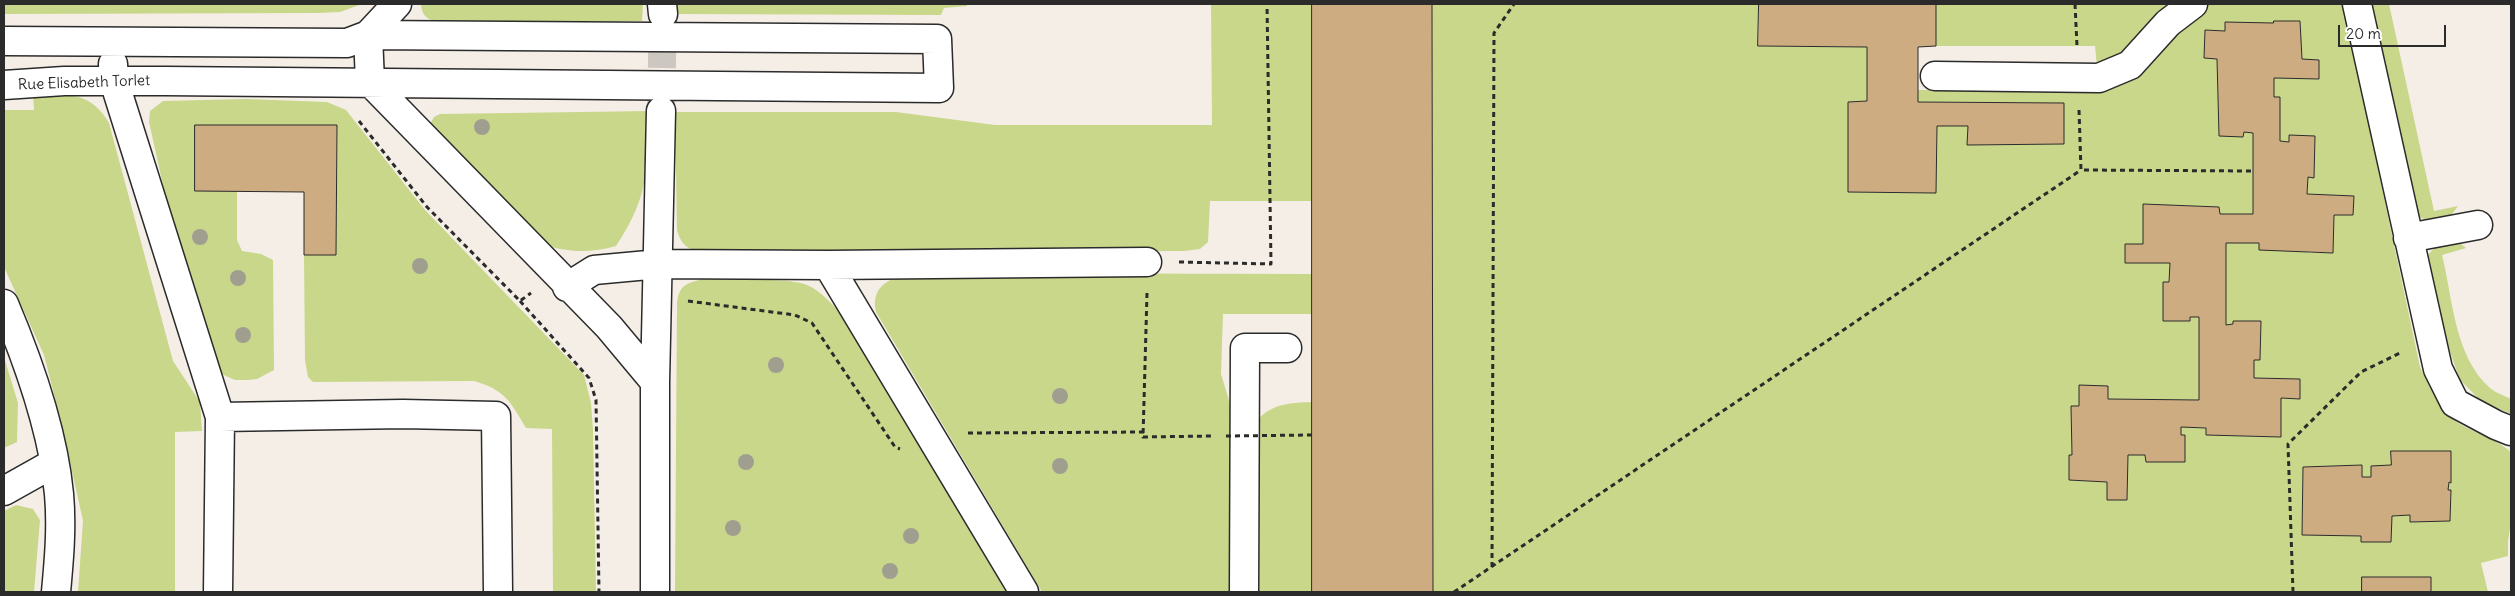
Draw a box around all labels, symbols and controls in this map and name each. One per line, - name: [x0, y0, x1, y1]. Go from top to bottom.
- scale bar: [2340, 15, 2448, 47]
- text: 20 m: [2346, 24, 2381, 43]
- street label: Rue Elisabeth Torlet: [18, 72, 150, 94]

